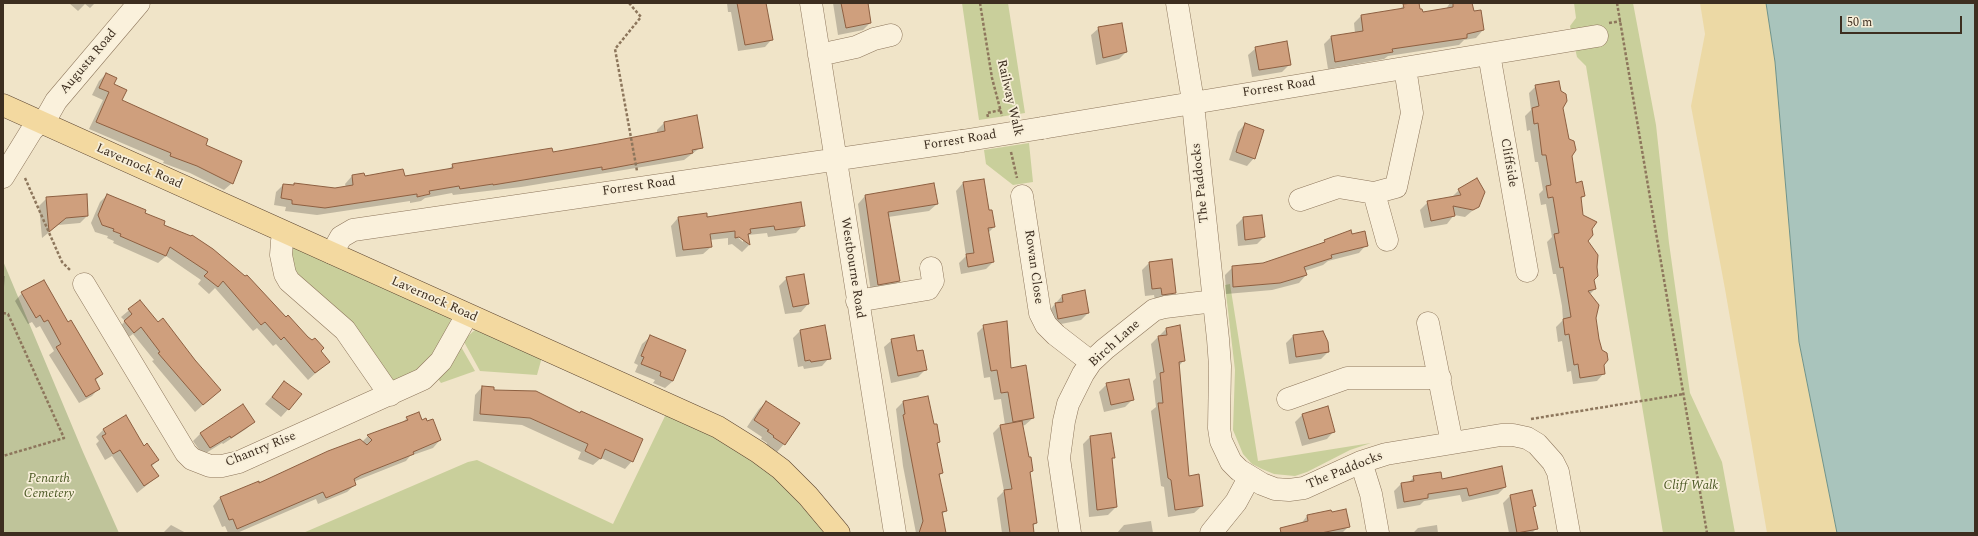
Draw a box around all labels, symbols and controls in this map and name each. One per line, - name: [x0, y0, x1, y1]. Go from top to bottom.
- scale bar: [1842, 8, 1964, 34]
- text: 50 m: [1847, 13, 1872, 32]
- street label: Augusta Road: [57, 26, 121, 98]
- street label: Railway Walk: [993, 58, 1025, 138]
- street label: Forrest Road: [1241, 75, 1317, 101]
- street label: Forrest Road: [922, 128, 998, 154]
- street label: Cliffside: [1496, 137, 1520, 189]
- street label: Lavernock Road: [93, 141, 185, 193]
- street label: The Paddocks: [1189, 142, 1213, 224]
- street label: Forrest Road: [601, 174, 677, 200]
- street label: Westbourne Road: [836, 216, 868, 320]
- street label: Rowan Close: [1020, 229, 1046, 305]
- street label: Lavernock Road: [388, 274, 480, 326]
- street label: Birch Lane: [1086, 317, 1144, 371]
- street label: Chantry Rise: [223, 429, 299, 471]
- street label: The Paddocks: [1305, 449, 1385, 493]
- park label: Penarth Cemetery: [24, 471, 74, 502]
- park label: Cliff Walk: [1664, 478, 1718, 494]

